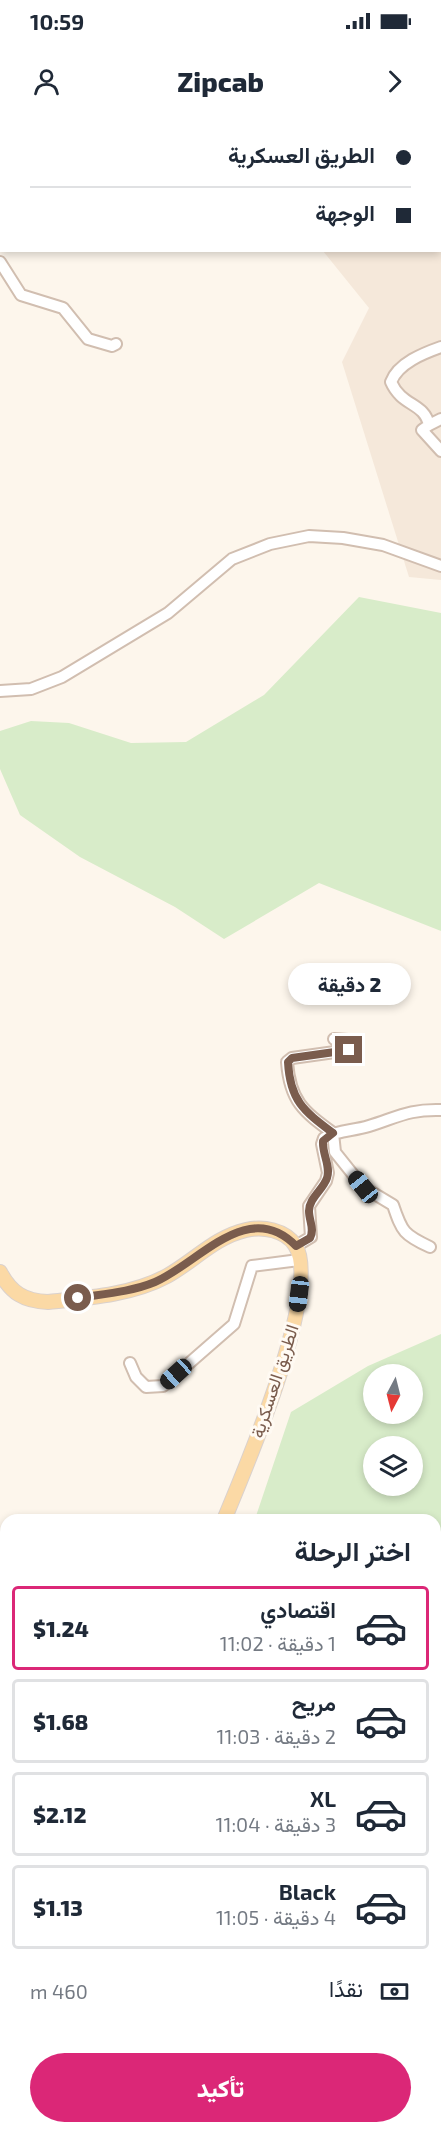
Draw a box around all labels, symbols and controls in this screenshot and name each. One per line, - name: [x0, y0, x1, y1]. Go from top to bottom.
- text: 10:59: [30, 8, 84, 34]
- icon: person: [30, 65, 63, 98]
- text: Zipcab: [177, 65, 264, 97]
- icon: forward: [378, 65, 411, 98]
- text: الطريق العسكرية: [228, 141, 375, 167]
- text: الوجهة: [315, 199, 375, 225]
- callout: 2 دقيقة: [288, 963, 410, 1005]
- text: 2 دقيقة: [318, 972, 381, 996]
- route end: [335, 1036, 362, 1063]
- car: [345, 1167, 381, 1207]
- car: [288, 1275, 310, 1313]
- route start: [64, 1284, 91, 1311]
- street label: الطريق العسكرية: [245, 1322, 304, 1441]
- car: [157, 1355, 195, 1393]
- north arrow: [363, 1364, 423, 1424]
- map controls: [363, 1364, 423, 1496]
- button: layers: [363, 1436, 423, 1496]
- text: اختر الرحلة: [294, 1534, 411, 1566]
- text: اقتصادي: [260, 1596, 336, 1622]
- icon: car: [354, 1601, 408, 1655]
- text: $1.24: [33, 1615, 89, 1641]
- text: 1 دقيقة · 11:02: [220, 1631, 336, 1655]
- text: مريح: [292, 1689, 336, 1715]
- icon: car: [354, 1694, 408, 1748]
- text: $1.68: [33, 1708, 89, 1734]
- text: 2 دقيقة · 11:03: [217, 1724, 336, 1748]
- text: XL: [310, 1785, 336, 1811]
- icon: car: [354, 1787, 408, 1841]
- text: $2.12: [33, 1801, 86, 1827]
- text: 3 دقيقة · 11:04: [215, 1812, 336, 1836]
- text: Black: [279, 1878, 336, 1904]
- icon: car: [354, 1880, 408, 1934]
- text: $1.13: [33, 1894, 83, 1920]
- text: 4 دقيقة · 11:05: [216, 1905, 336, 1929]
- text: نقدًا: [329, 1975, 363, 2001]
- icon: cash: [378, 1975, 411, 2008]
- text: 460 m: [30, 1979, 88, 2003]
- button: تأكيد: [30, 2053, 411, 2122]

